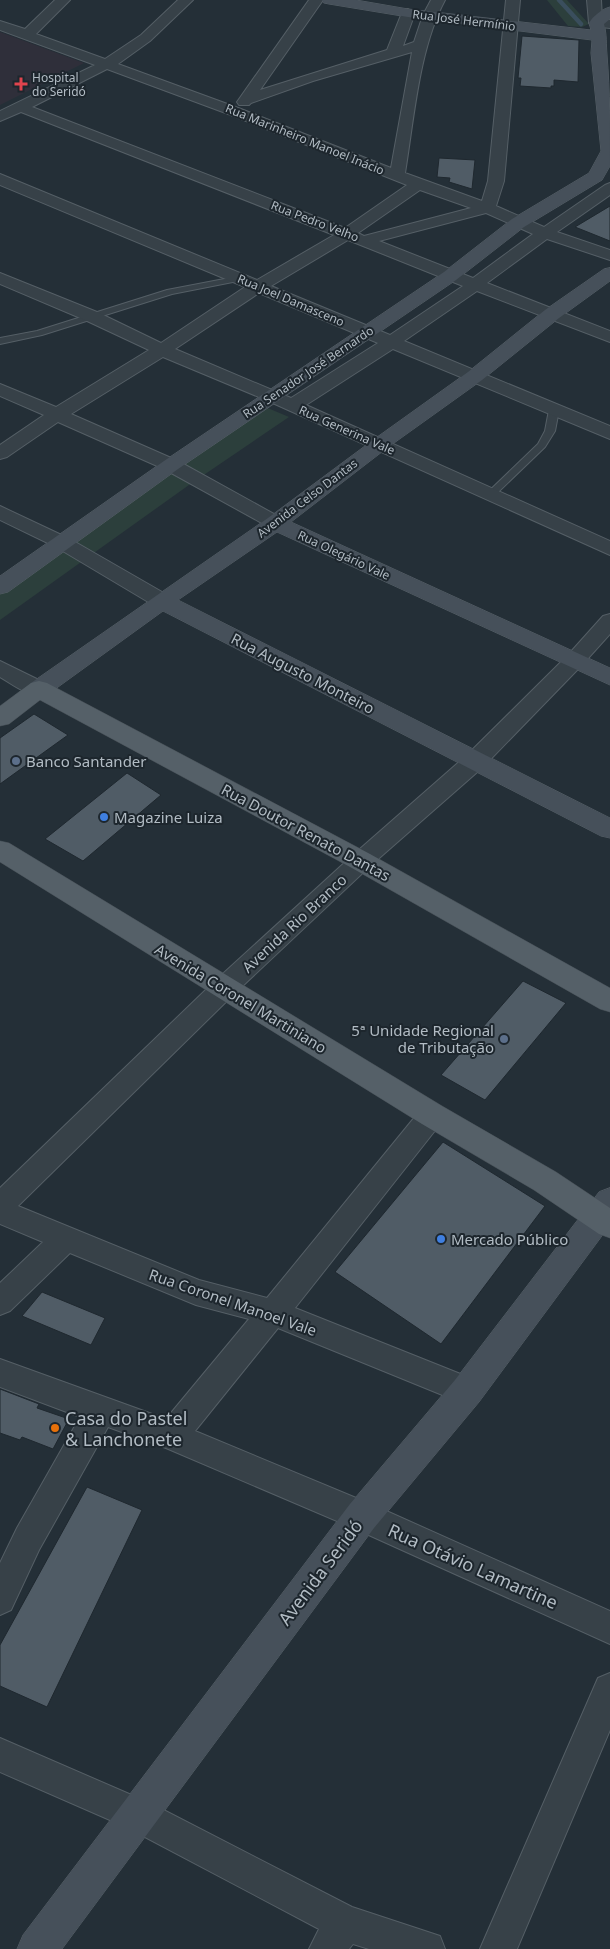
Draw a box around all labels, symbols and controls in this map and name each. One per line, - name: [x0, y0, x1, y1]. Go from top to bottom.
- street label: Rua José Hermínio: [412, 5, 516, 35]
- place label: Hospital do Seridó: [32, 69, 86, 100]
- marker: Hospital do Seridó: [14, 77, 28, 91]
- street label: Rua Marinheiro Manoel Inácio: [223, 99, 387, 179]
- street label: Rua Pedro Velho: [269, 196, 361, 246]
- street label: Rua Joel Damasceno: [235, 270, 347, 330]
- street label: Rua Senador José Bernardo: [239, 322, 377, 422]
- street label: Rua Generina Vale: [296, 401, 398, 459]
- street label: Avenida Celso Dantas: [253, 454, 361, 541]
- street label: Rua Olegário Vale: [295, 526, 393, 584]
- street label: Rua Augusto Monteiro: [228, 628, 378, 718]
- place label: Banco Santander: [26, 751, 147, 771]
- marker: Banco Santander: [10, 755, 22, 767]
- street label: Rua Doutor Renato Dantas: [218, 779, 394, 885]
- place label: Magazine Luiza: [114, 807, 223, 827]
- marker: Magazine Luiza: [98, 811, 110, 823]
- street label: Avenida Rio Branco: [237, 869, 351, 977]
- street label: Avenida Coronel Martiniano: [152, 939, 330, 1057]
- place label: 5ª Unidade Regional de Tributação: [351, 1020, 494, 1057]
- marker: 5ª Unidade Regional de Tributação: [498, 1033, 510, 1045]
- place label: Mercado Público: [451, 1229, 568, 1249]
- marker: Mercado Público: [435, 1233, 447, 1245]
- street label: Rua Coronel Manoel Vale: [147, 1264, 319, 1340]
- place label: Casa do Pastel & Lanchonete: [65, 1406, 187, 1451]
- marker: Casa do Pastel & Lanchonete: [49, 1422, 61, 1434]
- street label: Avenida Seridó: [272, 1514, 368, 1630]
- street label: Rua Otávio Lamartine: [384, 1518, 562, 1614]

